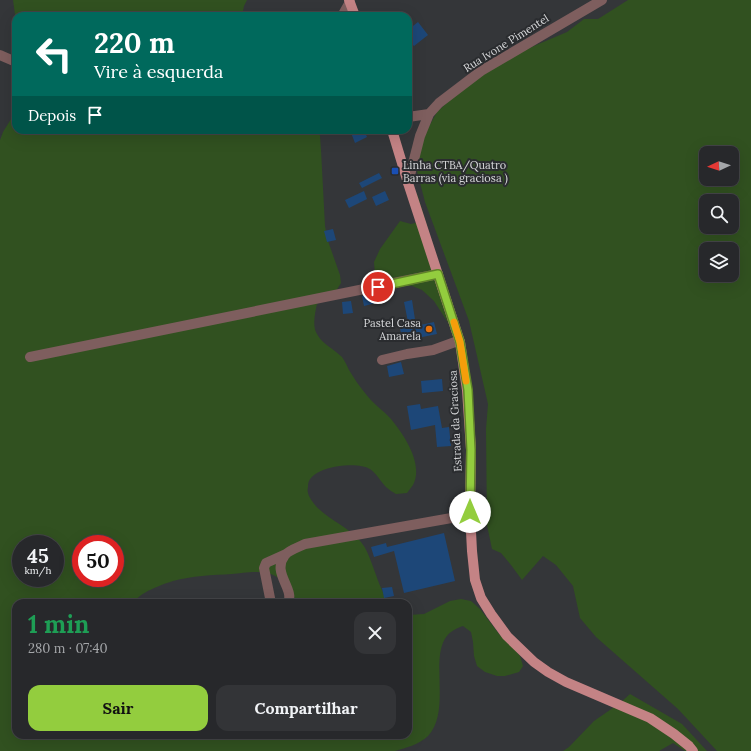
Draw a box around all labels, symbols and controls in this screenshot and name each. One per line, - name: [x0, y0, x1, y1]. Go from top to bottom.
- street label: Rua Ivone Pimentel: [461, 11, 551, 75]
- text: 220 m: [94, 25, 175, 61]
- icon: left: [28, 28, 80, 80]
- text: Vire à esquerda: [94, 60, 223, 83]
- icon: arrive: [84, 104, 106, 126]
- text: Depois: [28, 106, 76, 125]
- north arrow: [699, 146, 739, 186]
- map controls: [699, 146, 739, 282]
- place label: Linha CTBA/Quatro Barras (via graciosa ): [403, 158, 508, 186]
- marker: Linha CTBA/Quatro Barras (via graciosa ): [390, 166, 400, 176]
- button: search: [699, 194, 739, 234]
- button: layers: [699, 242, 739, 282]
- pin: [361, 270, 395, 304]
- icon: arrive: [367, 276, 389, 298]
- place label: Pastel Casa Amarela: [363, 316, 421, 343]
- marker: Pastel Casa Amarela: [424, 324, 434, 334]
- street label: Estrada da Graciosa: [445, 370, 465, 472]
- position arrow: [449, 491, 491, 533]
- speed limit sign: 50: [72, 535, 124, 587]
- text: 45: [27, 543, 49, 568]
- text: km/h: [24, 564, 52, 577]
- text: 1 min: [28, 609, 89, 640]
- button: close: [354, 612, 396, 654]
- text: 280 m · 07:40: [28, 640, 108, 657]
- button: Sair: [28, 685, 208, 731]
- button: Compartilhar: [216, 685, 396, 731]

